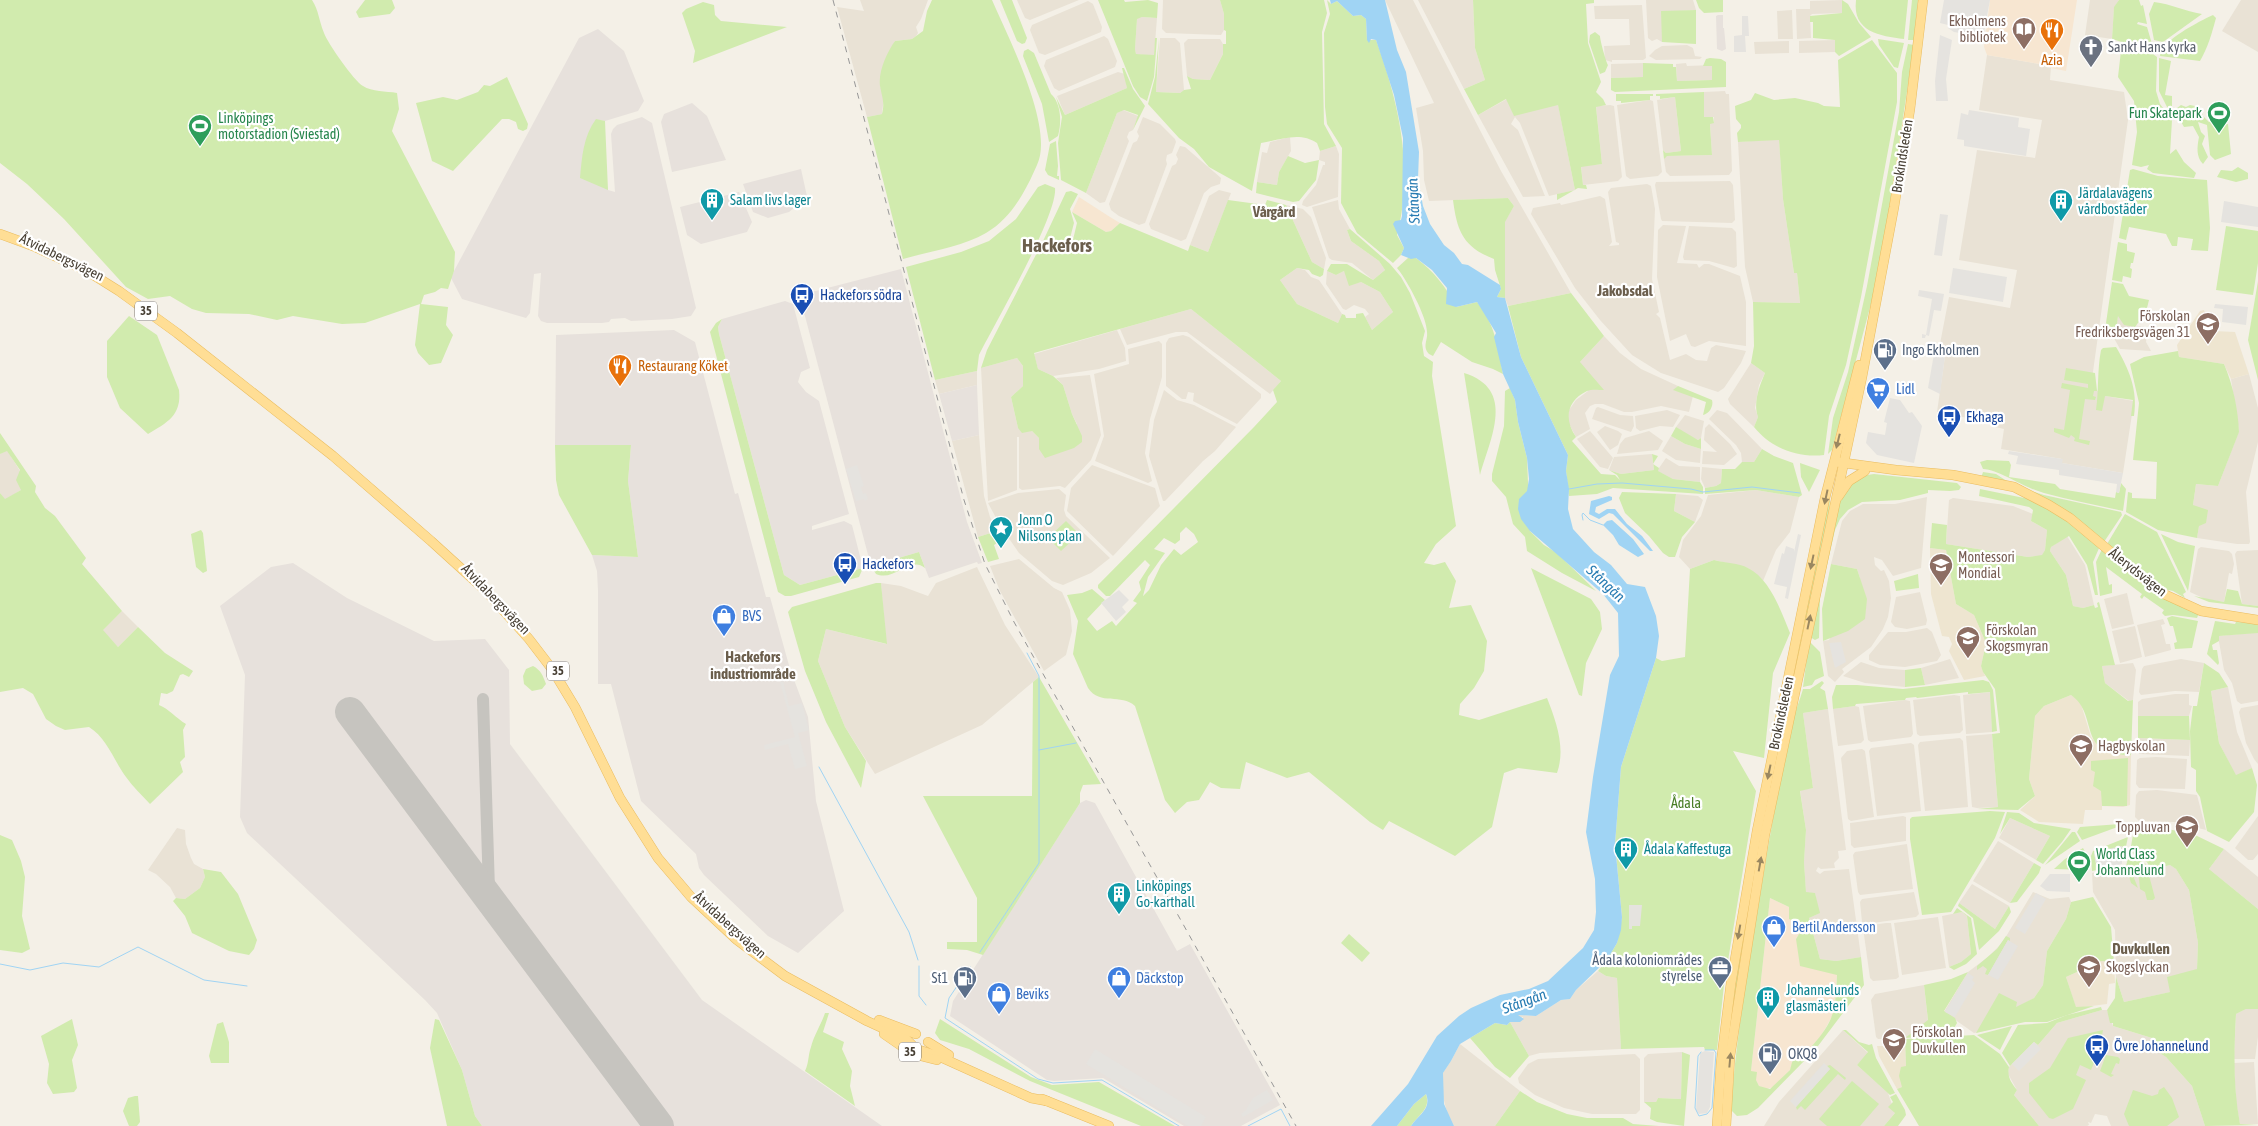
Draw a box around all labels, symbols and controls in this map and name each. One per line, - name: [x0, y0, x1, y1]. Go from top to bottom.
- place label: Ekholmens bibliotek: [1949, 13, 2006, 45]
- library icon: Ekholmens bibliotek: [2011, 16, 2037, 50]
- restaurant icon: Azia: [2039, 17, 2065, 51]
- church icon: Sankt Hans kyrka: [2078, 34, 2104, 68]
- place label: Sankt Hans kyrka: [2108, 39, 2196, 55]
- place label: Azia: [2041, 52, 2063, 68]
- sports icon: Fun Skatepark: [2206, 100, 2232, 134]
- place label: Fun Skatepark: [2129, 105, 2202, 121]
- place label: Linköpings motorstadion (Sviestad): [218, 110, 340, 142]
- sports icon: Linköpings motorstadion (Sviestad): [187, 113, 213, 147]
- street label: Brokindsleden: [1888, 118, 1916, 194]
- water label: Stångån: [1403, 178, 1423, 225]
- place label: Järdalavägens vårdbostäder: [2078, 185, 2153, 217]
- building icon: Salam livs lager: [699, 187, 725, 221]
- building icon: Järdalavägens vårdbostäder: [2048, 188, 2074, 222]
- place label: Salam livs lager: [730, 192, 811, 208]
- district label: Vårgård: [1252, 203, 1295, 220]
- street label: Åtvidabergsvägen: [17, 229, 107, 284]
- district label: Hackefors: [1022, 234, 1092, 256]
- bus stop icon: Hackefors södra: [789, 282, 815, 316]
- district label: Jakobsdal: [1596, 282, 1654, 299]
- place label: Hackefors södra: [820, 287, 902, 303]
- road number: 35: [135, 302, 157, 321]
- place label: Förskolan Fredriksbergsvägen 31: [2075, 308, 2190, 340]
- school or university icon: Förskolan Fredriksbergsvägen 31: [2195, 311, 2221, 345]
- fuel station icon: Ingo Ekholmen: [1872, 337, 1898, 371]
- place label: Ingo Ekholmen: [1902, 342, 1979, 358]
- restaurant icon: Restaurang Köket: [607, 353, 633, 387]
- place label: Restaurang Köket: [638, 358, 728, 374]
- supermarket icon: Lidl: [1865, 376, 1891, 410]
- place label: Lidl: [1896, 381, 1915, 397]
- bus stop icon: Ekhaga: [1936, 404, 1962, 438]
- place label: Ekhaga: [1966, 409, 2004, 425]
- one-way arrow: [1834, 433, 1842, 448]
- one-way arrow: [1821, 490, 1829, 506]
- place label: Jonn O Nilsons plan: [1018, 512, 1082, 544]
- place icon: Jonn O Nilsons plan: [988, 515, 1014, 549]
- street label: Ålerydsvägen: [2106, 544, 2171, 600]
- place label: Montessori Mondial: [1958, 549, 2015, 581]
- bus stop icon: Hackefors: [832, 551, 858, 585]
- school or university icon: Montessori Mondial: [1928, 552, 1954, 586]
- one-way arrow: [1808, 554, 1816, 569]
- place label: Hackefors: [862, 556, 914, 572]
- street label: Åtvidabergsvägen: [458, 560, 534, 638]
- water label: Stångån: [1583, 561, 1629, 605]
- shop icon: BVS: [711, 603, 737, 637]
- place label: BVS: [742, 608, 761, 624]
- one-way arrow: [1805, 614, 1813, 629]
- place label: Förskolan Skogsmyran: [1986, 622, 2048, 654]
- school or university icon: Förskolan Skogsmyran: [1955, 625, 1981, 659]
- district label: Hackefors industriområde: [710, 648, 796, 682]
- road number: 35: [547, 661, 569, 680]
- street label: Brokindsleden: [1765, 675, 1797, 751]
- school or university icon: Hagbyskolan: [2068, 733, 2094, 767]
- place label: Hagbyskolan: [2098, 738, 2165, 754]
- one-way arrow: [1764, 765, 1772, 781]
- park label: Ådala: [1671, 794, 1701, 811]
- school or university icon: Toppluvan: [2174, 814, 2200, 848]
- place label: Toppluvan: [2115, 819, 2170, 835]
- building icon: Ådala Kaffestuga: [1613, 836, 1639, 870]
- place label: Ådala Kaffestuga: [1644, 840, 1731, 857]
- place label: World Class Johannelund: [2096, 846, 2164, 878]
- sports icon: World Class Johannelund: [2066, 849, 2092, 883]
- one-way arrow: [1756, 856, 1764, 872]
- place label: Linköpings Go-karthall: [1136, 878, 1195, 910]
- building icon: Linköpings Go-karthall: [1106, 881, 1132, 915]
- street label: Åtvidabergsvägen: [691, 888, 770, 962]
- shop icon: Bertil Andersson: [1761, 914, 1787, 948]
- place label: Bertil Andersson: [1792, 919, 1876, 935]
- one-way arrow: [1735, 924, 1743, 940]
- district label: Duvkullen: [2112, 940, 2170, 957]
- place label: Ådala koloniområdes styrelse: [1592, 951, 1702, 984]
- school or university icon: Skogslyckan: [2076, 954, 2102, 988]
- office icon: Ådala koloniområdes styrelse: [1707, 955, 1733, 989]
- place label: Skogslyckan: [2106, 959, 2169, 975]
- fuel station icon: St1: [952, 965, 978, 999]
- shop icon: Däckstop: [1106, 965, 1132, 999]
- place label: St1: [932, 970, 948, 986]
- place label: Däckstop: [1136, 970, 1184, 986]
- shop icon: Beviks: [986, 981, 1012, 1015]
- place label: Johannelunds glasmästeri: [1786, 982, 1859, 1014]
- water label: Stångån: [1499, 985, 1548, 1017]
- building icon: Johannelunds glasmästeri: [1755, 985, 1781, 1019]
- place label: Beviks: [1016, 986, 1049, 1002]
- place label: Förskolan Duvkullen: [1912, 1024, 1966, 1056]
- school or university icon: Förskolan Duvkullen: [1881, 1027, 1907, 1061]
- bus stop icon: Övre Johannelund: [2084, 1033, 2110, 1067]
- place label: Övre Johannelund: [2114, 1038, 2209, 1054]
- fuel station icon: OKQ8: [1757, 1041, 1783, 1075]
- road number: 35: [899, 1042, 921, 1062]
- place label: OKQ8: [1788, 1046, 1818, 1062]
- one-way arrow: [1727, 1051, 1735, 1067]

